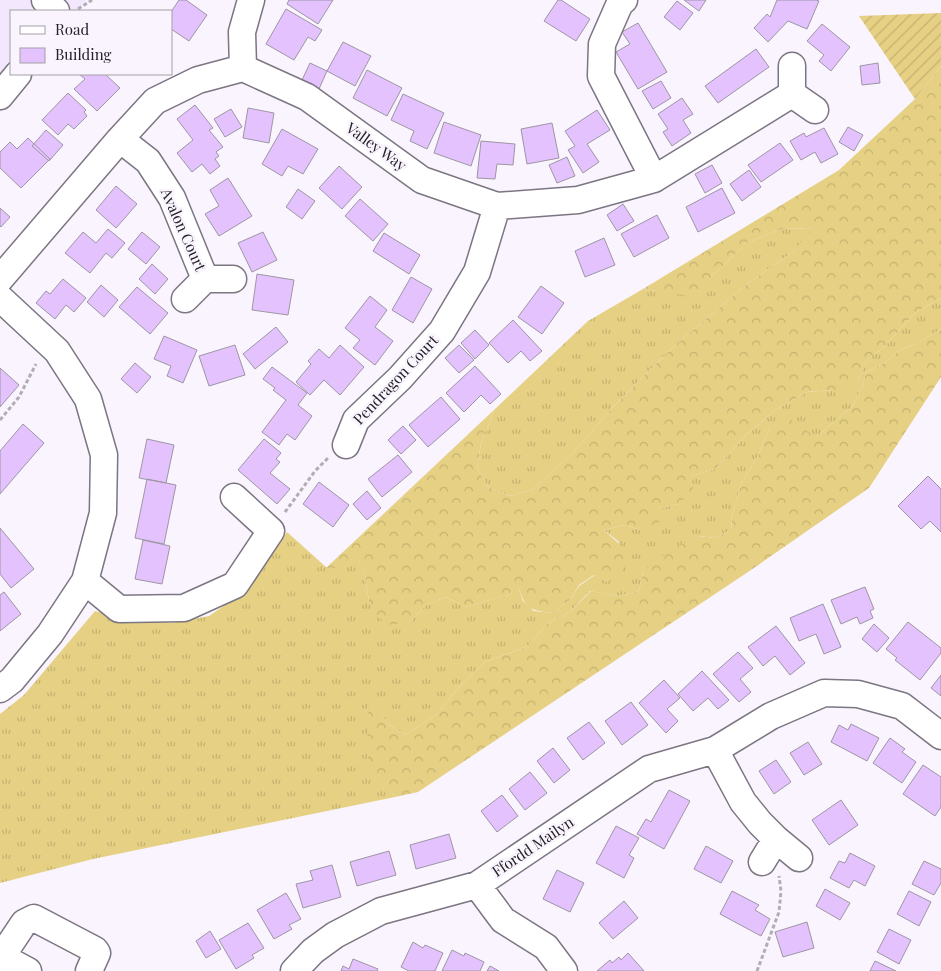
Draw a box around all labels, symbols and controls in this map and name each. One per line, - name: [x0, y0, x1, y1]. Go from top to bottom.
- legend: [10, 10, 172, 75]
- text: Road: [55, 19, 89, 39]
- text: Building: [55, 44, 112, 64]
- street label: Valley Way: [342, 117, 411, 175]
- street label: Avalon Court: [156, 184, 211, 275]
- street label: Pendragon Court: [348, 330, 443, 429]
- street label: Ffordd Mailyn: [488, 811, 577, 881]

